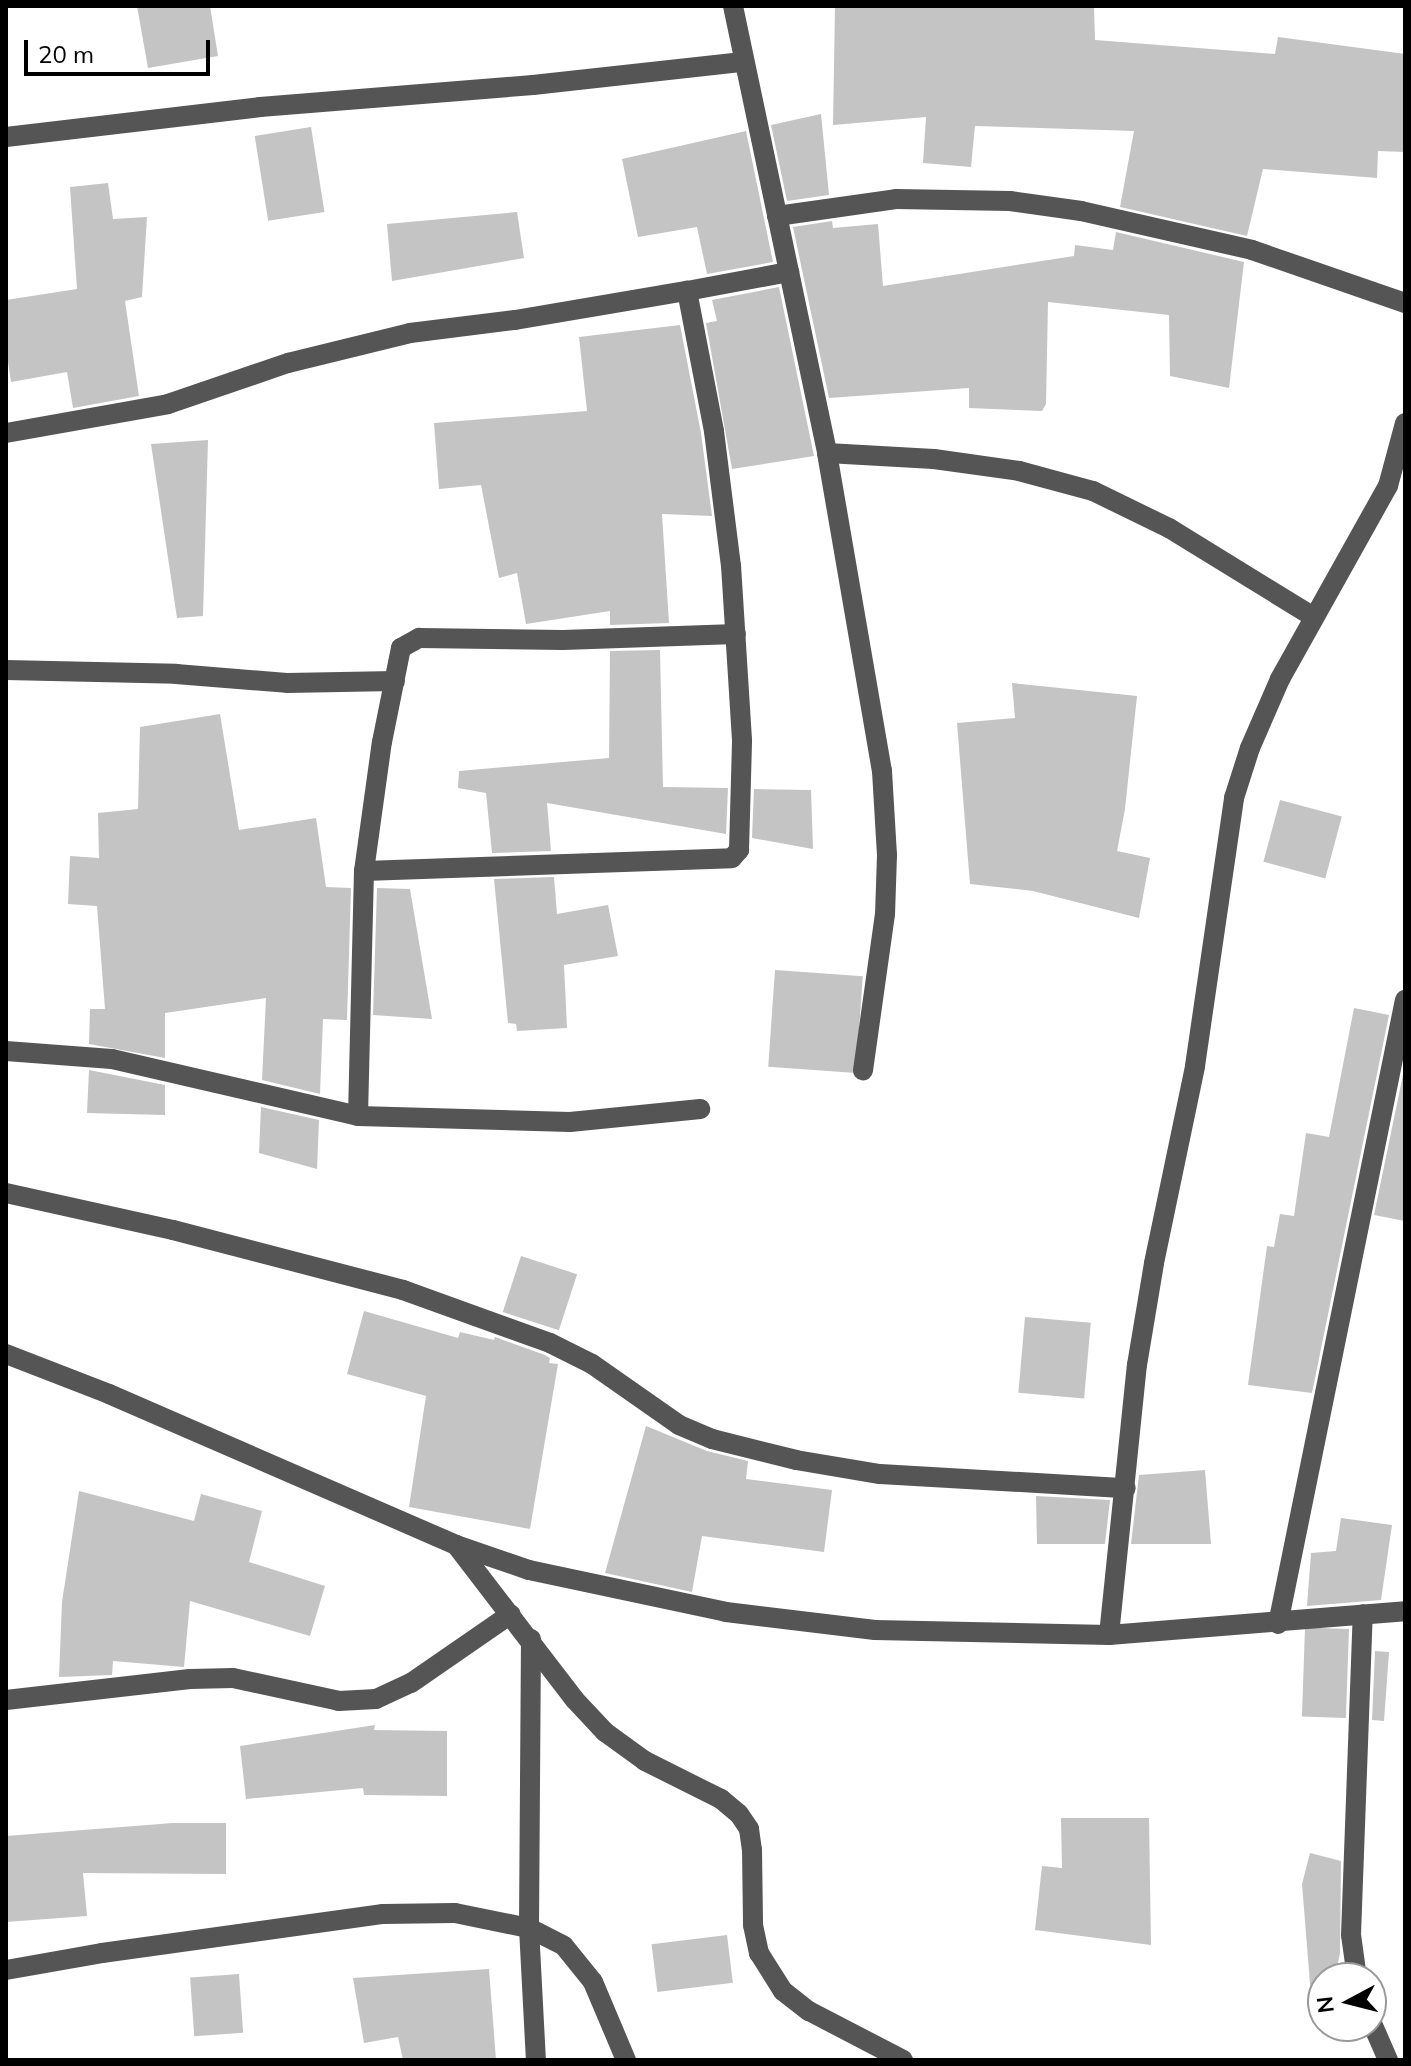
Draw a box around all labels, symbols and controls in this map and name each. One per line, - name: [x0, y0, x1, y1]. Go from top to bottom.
- scale bar: [28, 24, 214, 74]
- text: 20 m: [38, 39, 94, 69]
- north arrow: [1307, 1962, 1387, 2042]
- text: N: [1310, 1995, 1340, 2015]

